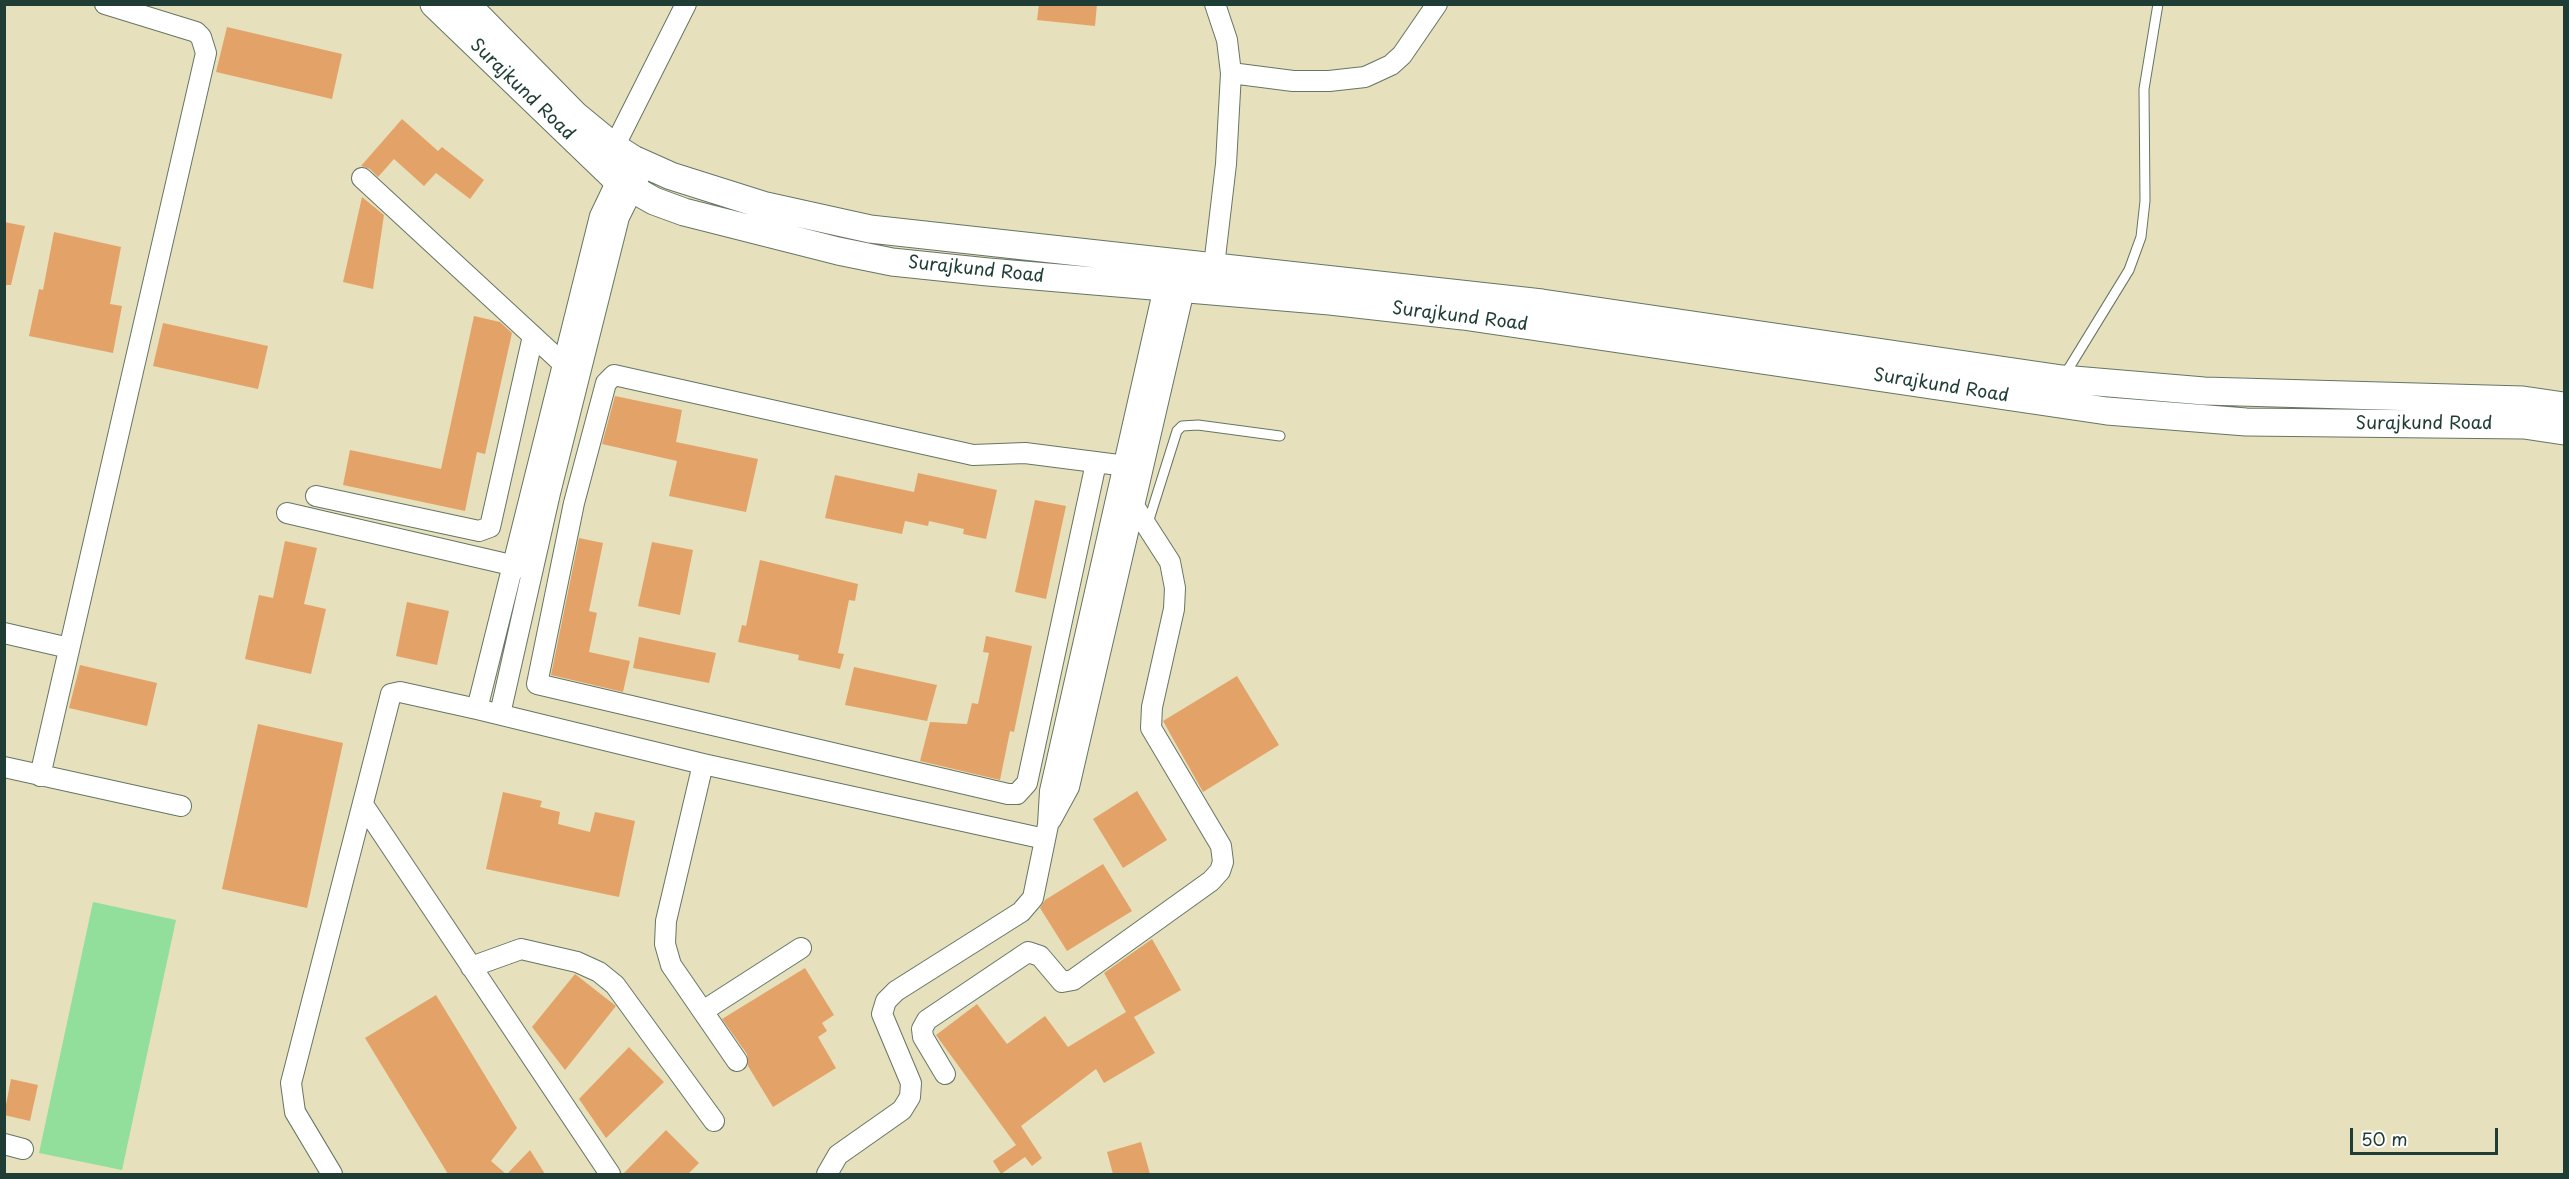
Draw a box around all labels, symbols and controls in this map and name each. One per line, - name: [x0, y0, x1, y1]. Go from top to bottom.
- street label: Surajkund Road: [465, 35, 579, 145]
- street label: Surajkund Road: [907, 252, 1045, 288]
- street label: Surajkund Road: [1391, 298, 1529, 336]
- street label: Surajkund Road: [1872, 365, 2010, 407]
- street label: Surajkund Road: [2356, 413, 2492, 435]
- scale bar: [2353, 1116, 2502, 1154]
- text: 50 m: [2361, 1125, 2408, 1152]

